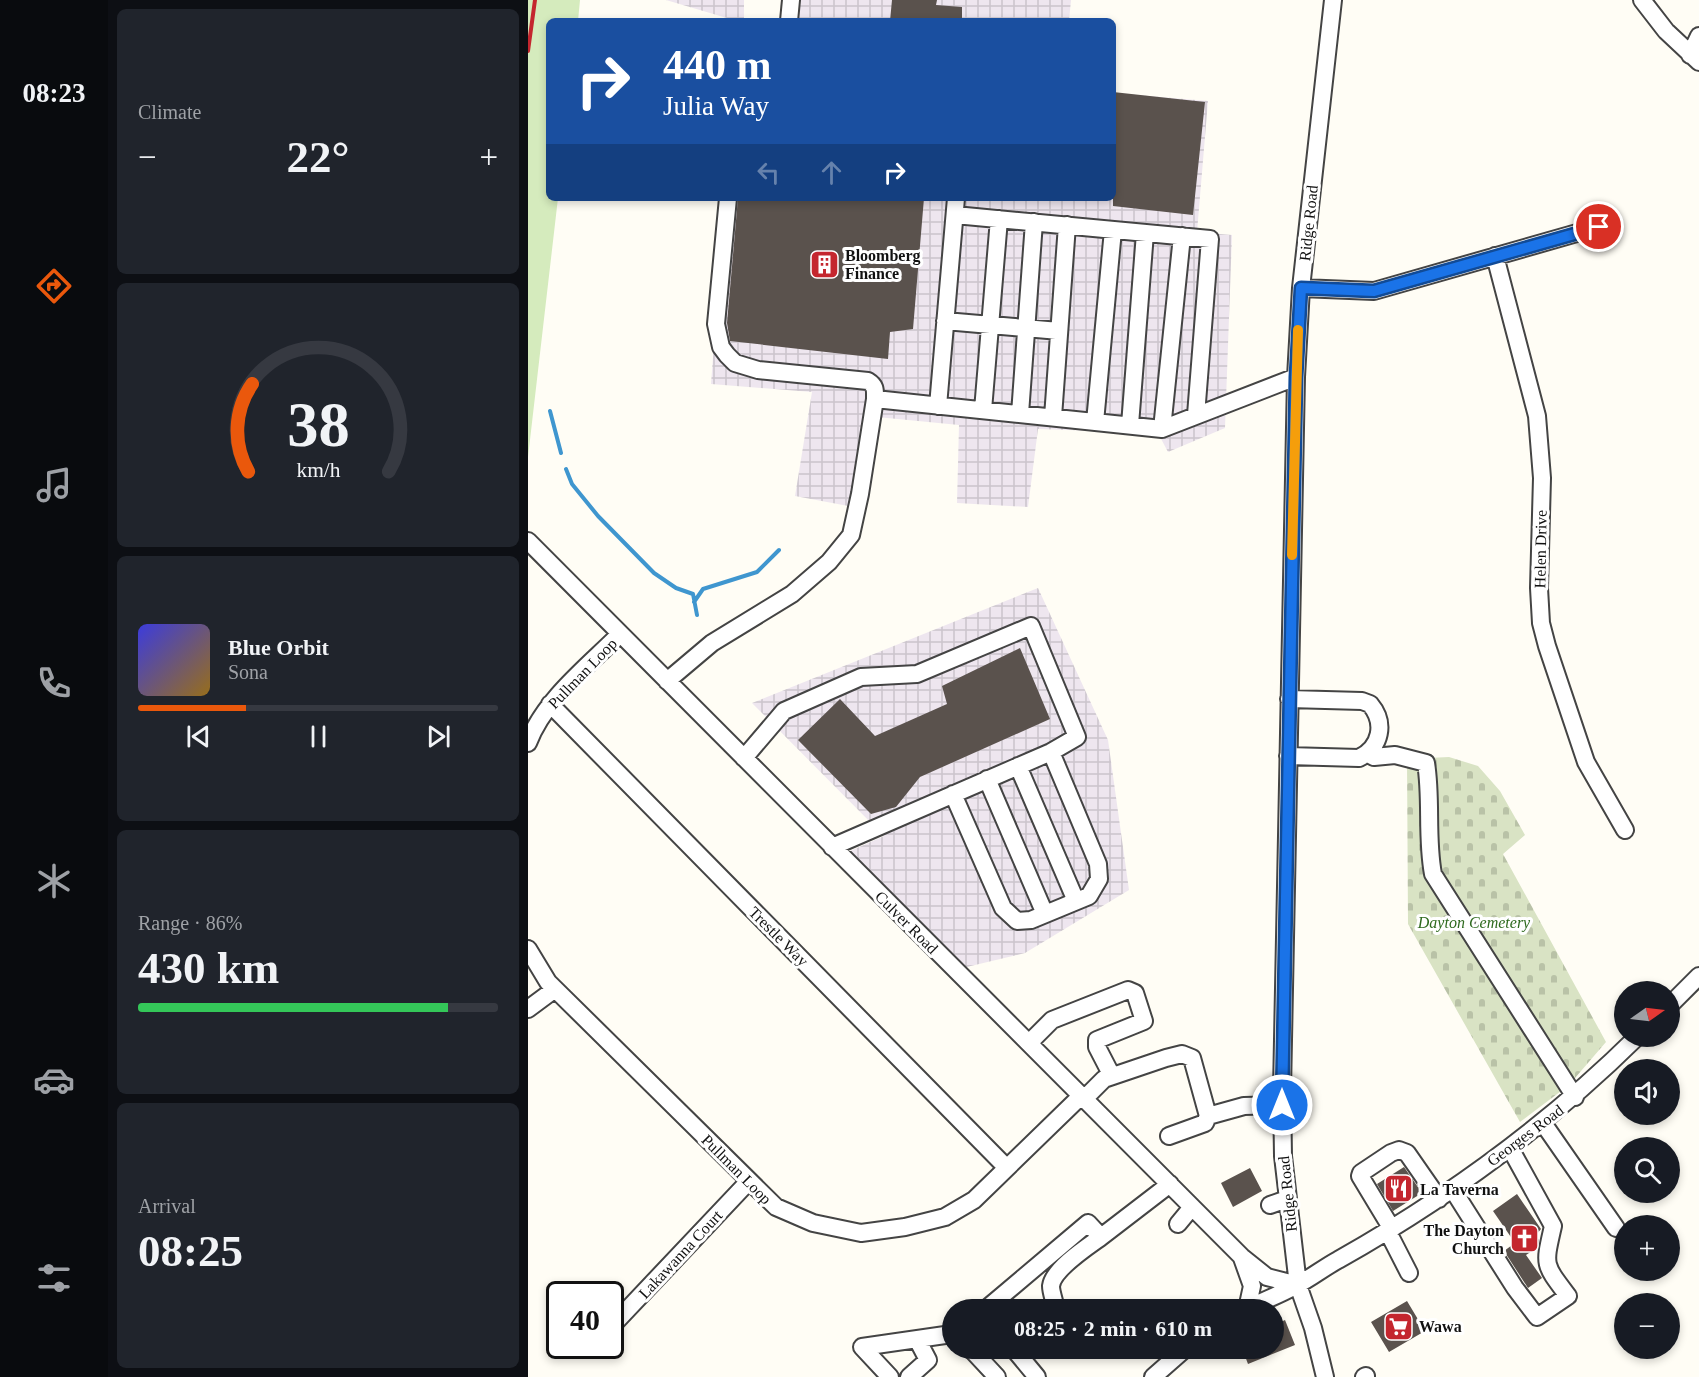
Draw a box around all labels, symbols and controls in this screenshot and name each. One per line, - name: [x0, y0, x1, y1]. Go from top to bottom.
- icon: right: [564, 42, 642, 120]
- text: 440 m: [663, 42, 772, 88]
- text: 08:23: [23, 78, 86, 108]
- text: Julia Way: [663, 91, 769, 121]
- text: Climate: [138, 101, 201, 123]
- text: 22°: [287, 132, 350, 182]
- text: −: [138, 139, 157, 175]
- text: +: [479, 139, 498, 175]
- icon: left: [752, 156, 785, 189]
- icon: ahead: [815, 156, 848, 189]
- icon: right: [878, 156, 911, 189]
- street label: Ridge Road: [1296, 184, 1322, 262]
- pin: [1573, 201, 1624, 252]
- icon: arrive: [1582, 210, 1615, 243]
- place label: Bloomberg Finance: [845, 247, 921, 282]
- building icon: Bloomberg Finance: [808, 248, 840, 280]
- icon: directions: [33, 265, 75, 307]
- text: 38: [287, 390, 349, 459]
- text: km/h: [296, 458, 340, 482]
- icon: music: [33, 464, 75, 506]
- street label: Helen Drive: [1531, 510, 1550, 588]
- text: Blue Orbit: [228, 635, 329, 660]
- street label: Pullman Loop: [545, 635, 621, 713]
- text: Sona: [228, 661, 268, 683]
- icon: phone: [33, 662, 75, 704]
- icon: previous: [182, 720, 215, 753]
- icon: pause: [302, 720, 335, 753]
- icon: next: [422, 720, 455, 753]
- icon: climate: [33, 860, 75, 902]
- street label: Culver Road: [872, 888, 941, 957]
- street label: Trestle Way: [745, 903, 812, 970]
- text: Range · 86%: [138, 912, 242, 934]
- park label: Dayton Cemetery: [1417, 914, 1531, 932]
- text: 430 km: [138, 943, 279, 993]
- north arrow: [1614, 981, 1680, 1047]
- map controls: [1614, 981, 1680, 1359]
- icon: car: [33, 1059, 75, 1101]
- button: sound: [1614, 1059, 1680, 1125]
- position arrow: [1250, 1073, 1314, 1137]
- street label: Georges Road: [1484, 1101, 1567, 1170]
- street label: Pullman Loop: [698, 1131, 775, 1208]
- button: search: [1614, 1137, 1680, 1203]
- street label: Ridge Road: [1275, 1155, 1301, 1233]
- restaurant icon: La Taverna: [1383, 1173, 1415, 1205]
- place label: La Taverna: [1420, 1181, 1499, 1198]
- text: Arrival: [138, 1195, 196, 1217]
- street label: Lakawanna Court: [635, 1206, 726, 1302]
- button: +: [1614, 1215, 1680, 1281]
- place label: The Dayton Church: [1424, 1222, 1504, 1257]
- church icon: The Dayton Church: [1509, 1223, 1541, 1255]
- text: 08:25: [138, 1226, 243, 1276]
- icon: filters: [33, 1257, 75, 1299]
- speed limit sign: 40: [546, 1281, 624, 1359]
- button: −: [1614, 1293, 1680, 1359]
- supermarket icon: Wawa: [1382, 1310, 1414, 1342]
- text: 08:25 · 2 min · 610 m: [1014, 1316, 1212, 1341]
- place label: Wawa: [1419, 1318, 1462, 1335]

